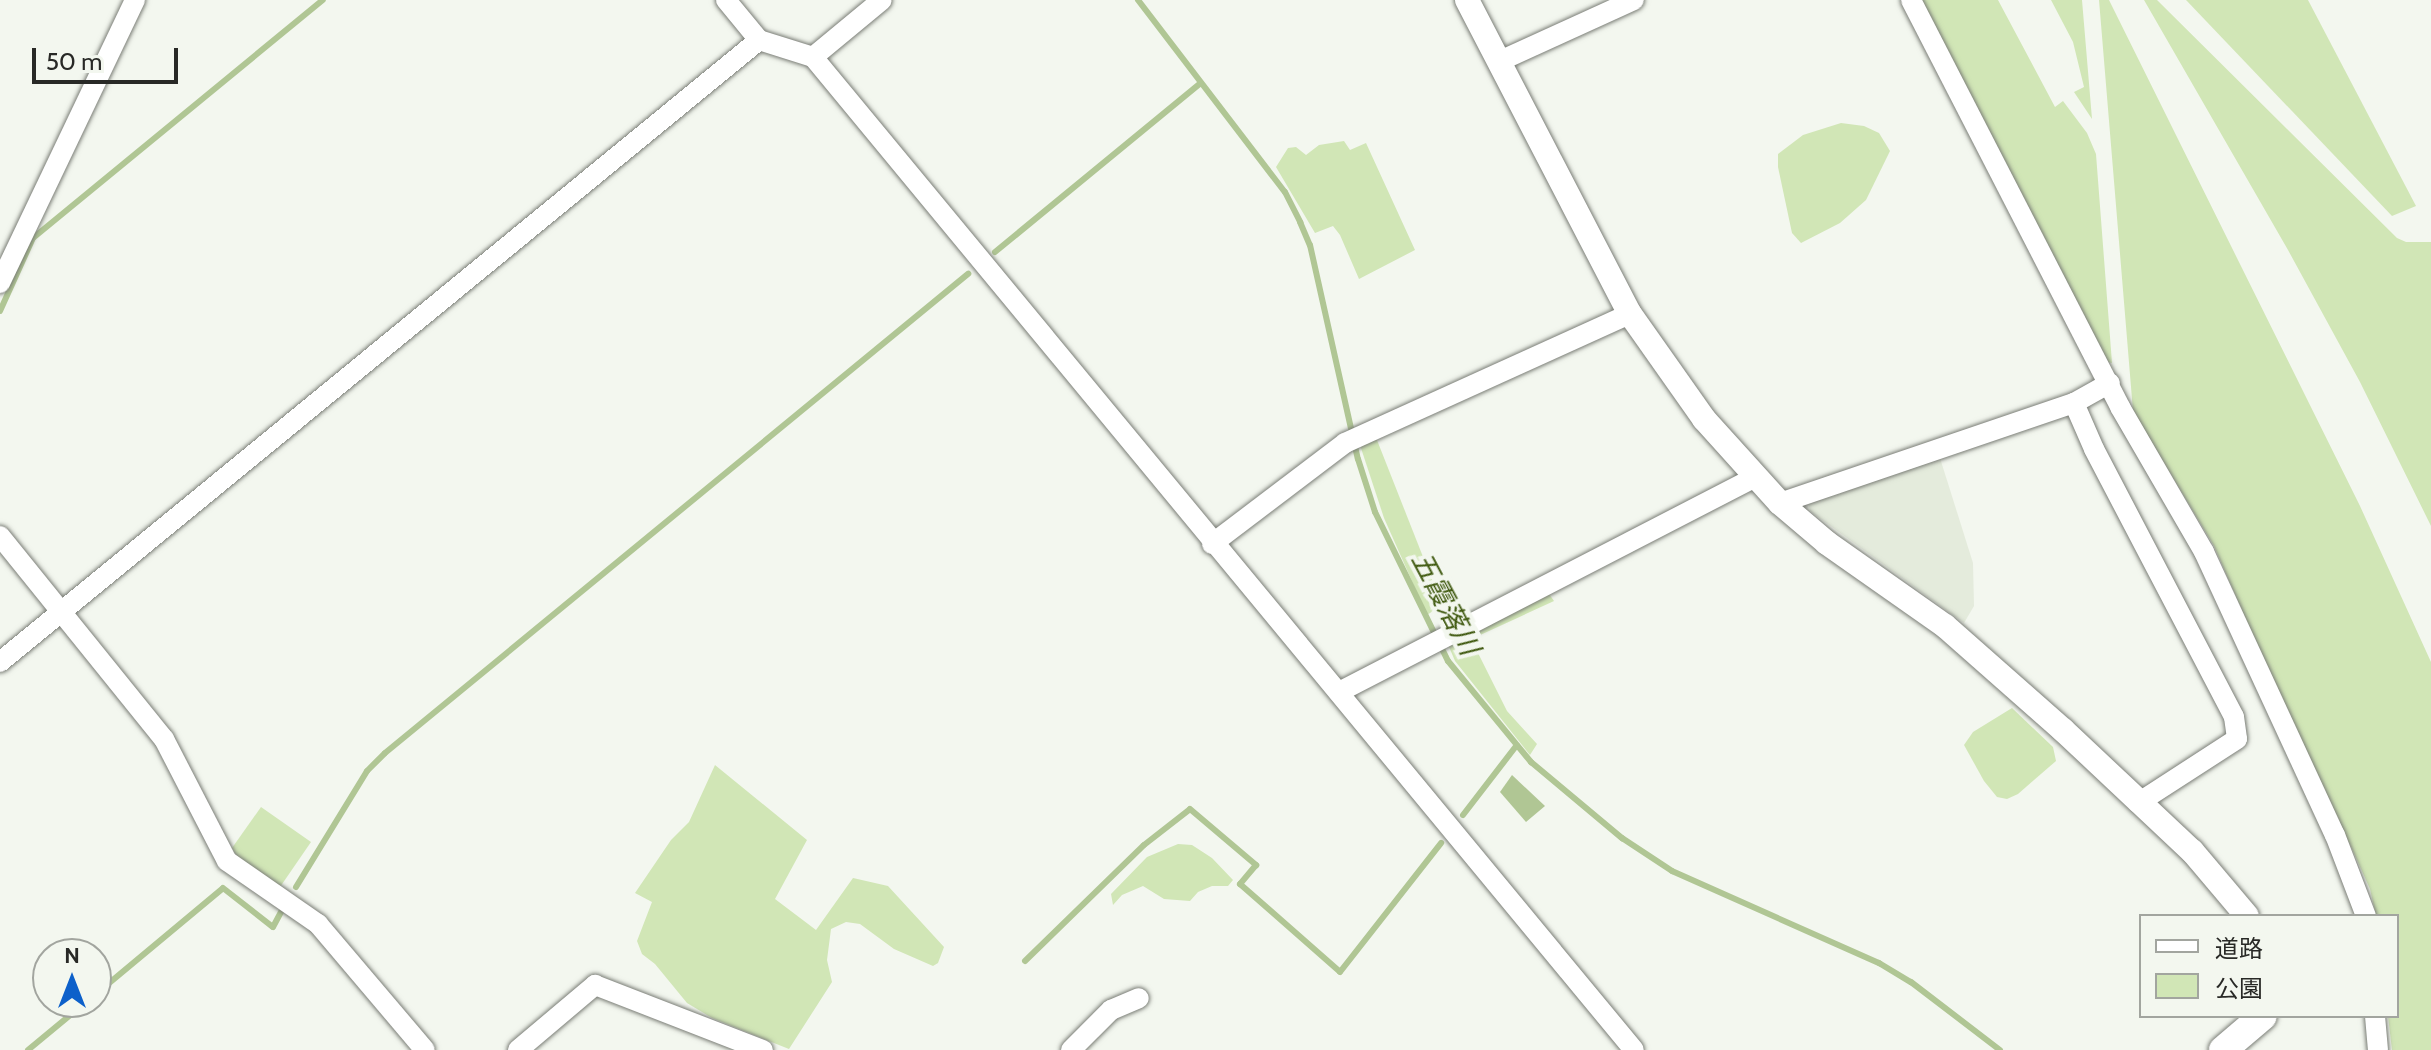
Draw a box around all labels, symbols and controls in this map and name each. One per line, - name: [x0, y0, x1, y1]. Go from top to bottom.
- scale bar: [36, 32, 182, 82]
- text: 50 m: [46, 47, 102, 76]
- water label: 五霞落川: [1405, 546, 1487, 660]
- legend: [2139, 914, 2399, 1018]
- text: 道路: [2215, 934, 2263, 963]
- north arrow: [32, 938, 112, 1018]
- text: N: [64, 942, 80, 969]
- text: 公園: [2215, 974, 2263, 1003]

